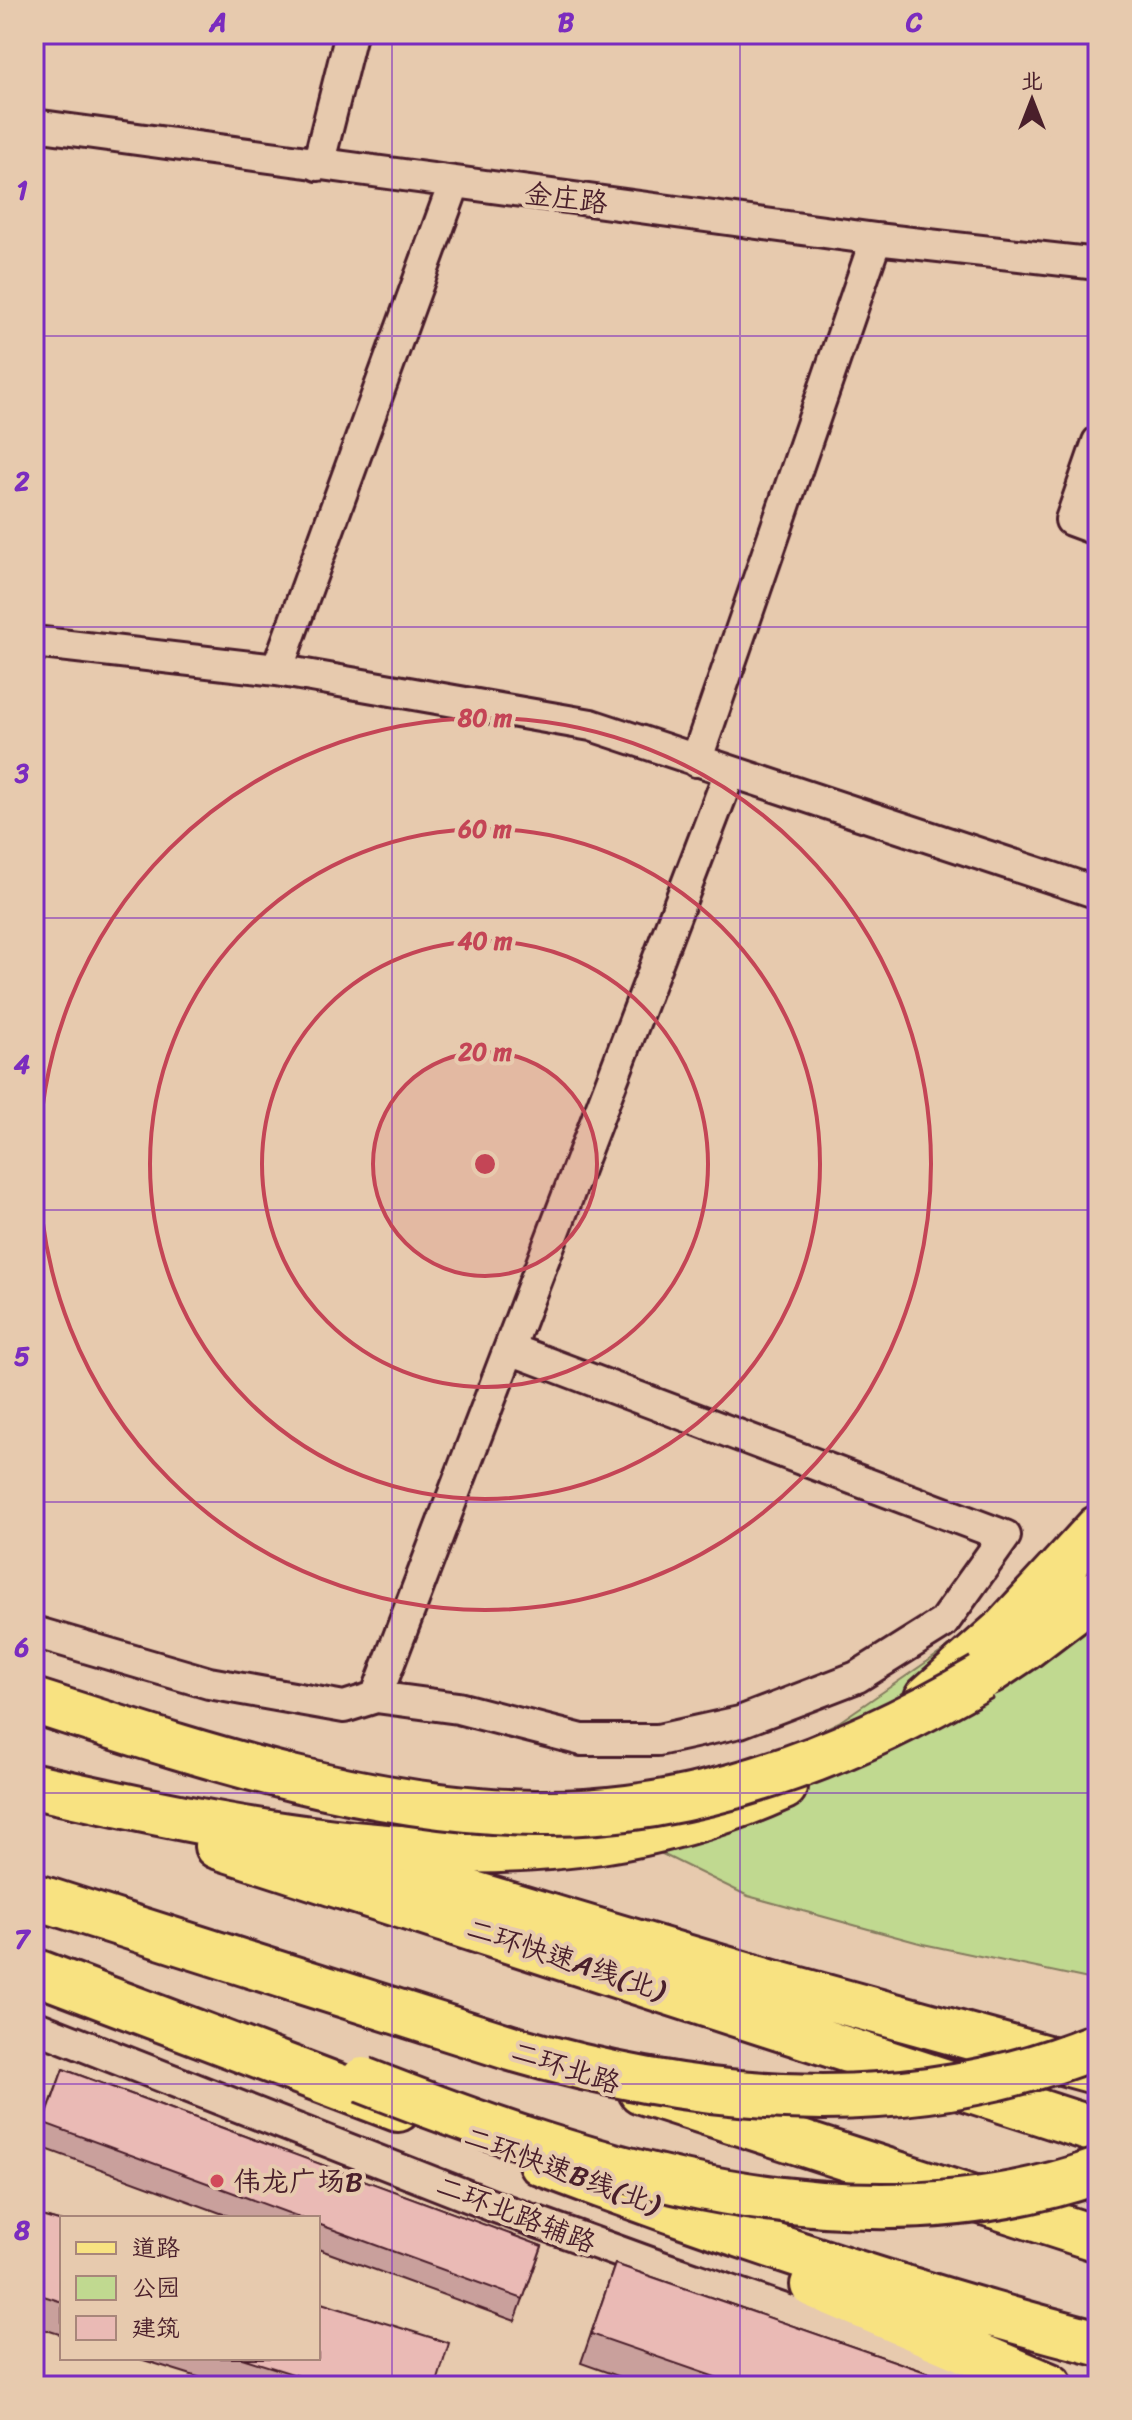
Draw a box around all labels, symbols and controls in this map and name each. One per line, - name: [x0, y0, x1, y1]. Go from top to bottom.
- text: A: [208, 0, 227, 45]
- text: B: [558, 0, 575, 45]
- text: C: [905, 0, 923, 45]
- north arrow: [992, 60, 1072, 140]
- text: 北: [1021, 61, 1043, 100]
- text: 1: [16, 167, 28, 213]
- street label: 金庄路: [521, 169, 611, 227]
- text: 2: [13, 458, 30, 504]
- text: 80 m: [457, 697, 513, 739]
- text: 3: [14, 750, 30, 796]
- text: 60 m: [457, 808, 512, 850]
- text: 40 m: [458, 920, 513, 962]
- text: 20 m: [457, 1031, 512, 1073]
- text: 4: [14, 1041, 30, 1087]
- centre of rings: [471, 1150, 499, 1178]
- text: 5: [14, 1333, 30, 1379]
- text: 6: [14, 1624, 30, 1670]
- street label: 二环快速A线(北): [460, 1904, 673, 2014]
- text: 7: [15, 1916, 32, 1962]
- street label: 二环北路: [505, 2026, 627, 2108]
- street label: 二环快速B线(北): [457, 2112, 668, 2229]
- place label: 伟龙广场B: [233, 2157, 363, 2206]
- street label: 二环北路辅路: [429, 2161, 603, 2267]
- marker: 伟龙广场B: [208, 2172, 226, 2190]
- text: 8: [13, 2207, 30, 2253]
- legend: [60, 2216, 320, 2360]
- text: 道路: [132, 2227, 180, 2269]
- text: 公园: [132, 2267, 180, 2309]
- text: 建筑: [132, 2307, 180, 2349]

